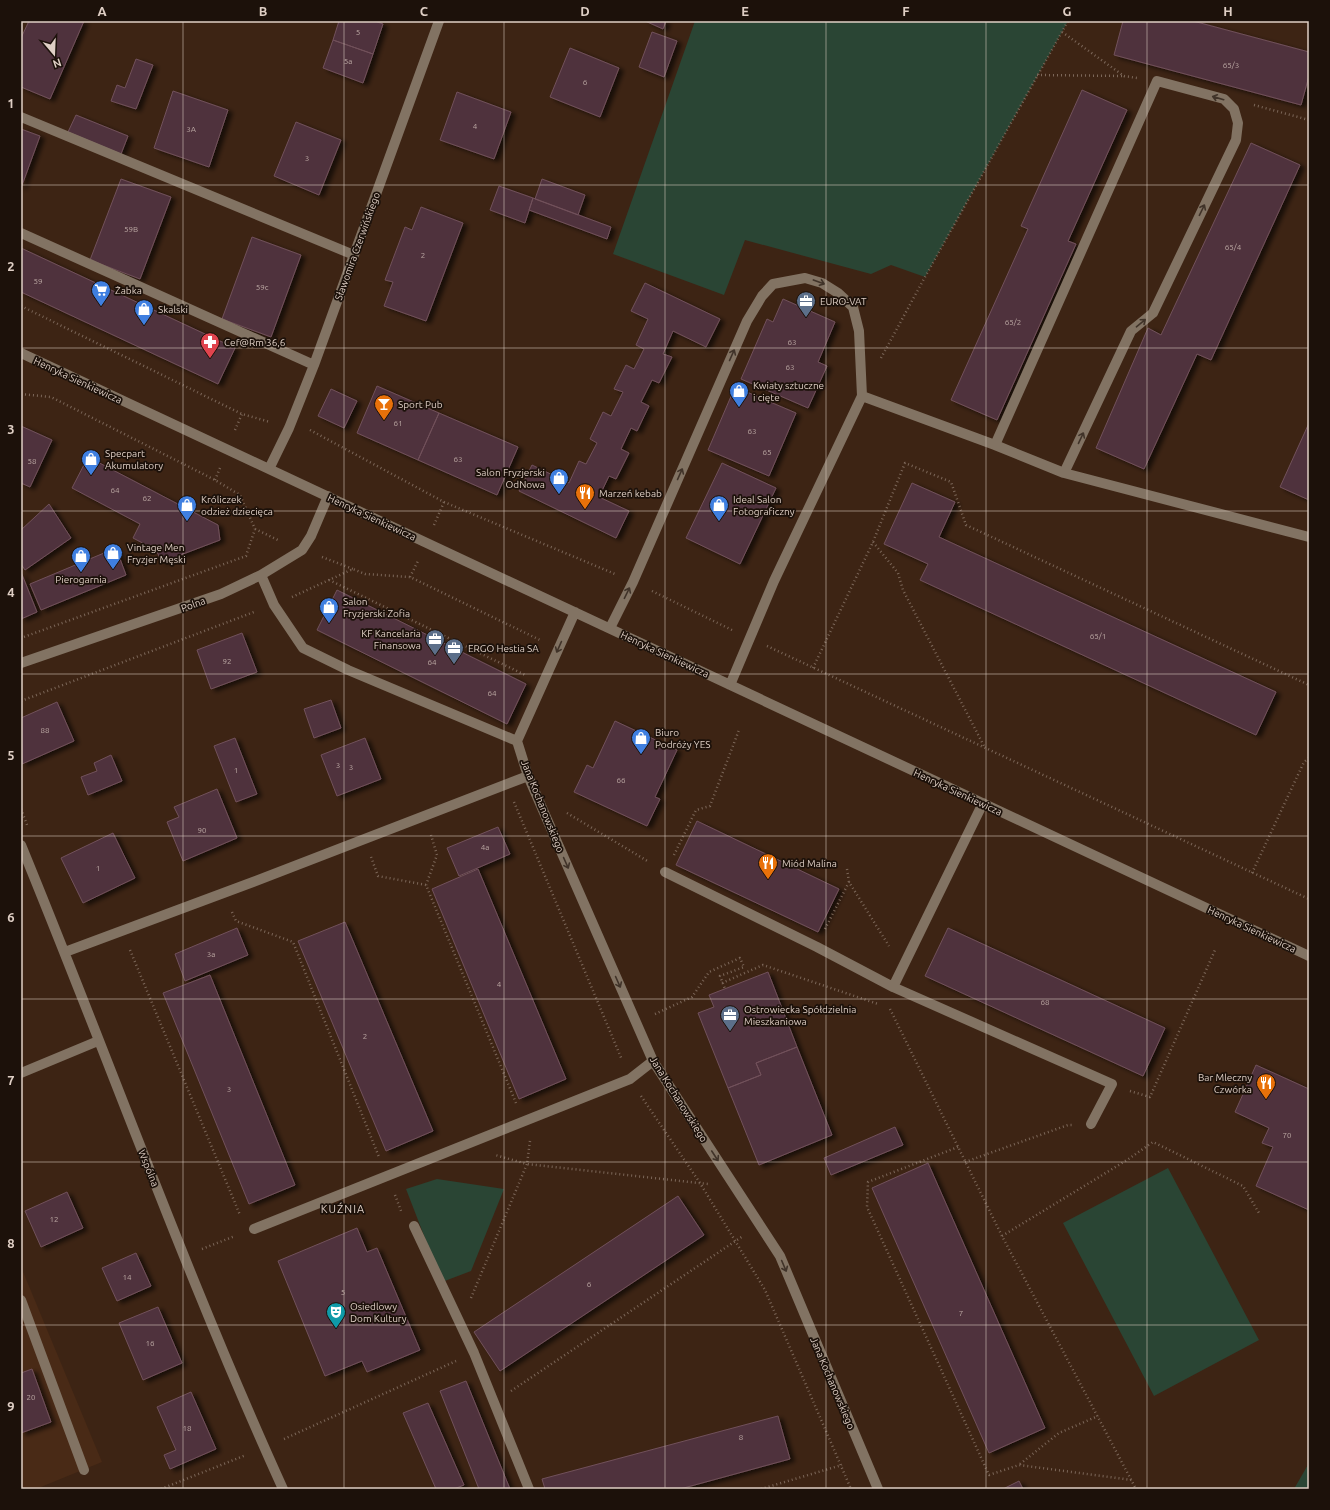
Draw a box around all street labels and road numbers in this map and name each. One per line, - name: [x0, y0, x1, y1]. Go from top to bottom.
- street label: Sławomira Czerwińskiego: [333, 191, 382, 302]
- street label: Henryka Sienkiewicza: [32, 355, 124, 406]
- street label: Henryka Sienkiewicza: [326, 492, 418, 543]
- street label: Polna: [179, 595, 207, 614]
- street label: Henryka Sienkiewicza: [619, 629, 711, 680]
- street label: Jana Kochanowskiego: [519, 758, 566, 854]
- street label: Henryka Sienkiewicza: [912, 767, 1004, 818]
- street label: Henryka Sienkiewicza: [1206, 904, 1298, 955]
- street label: Jana Kochanowskiego: [648, 1054, 709, 1144]
- street label: Wspólna: [136, 1148, 161, 1188]
- street label: Jana Kochanowskiego: [808, 1336, 857, 1431]

